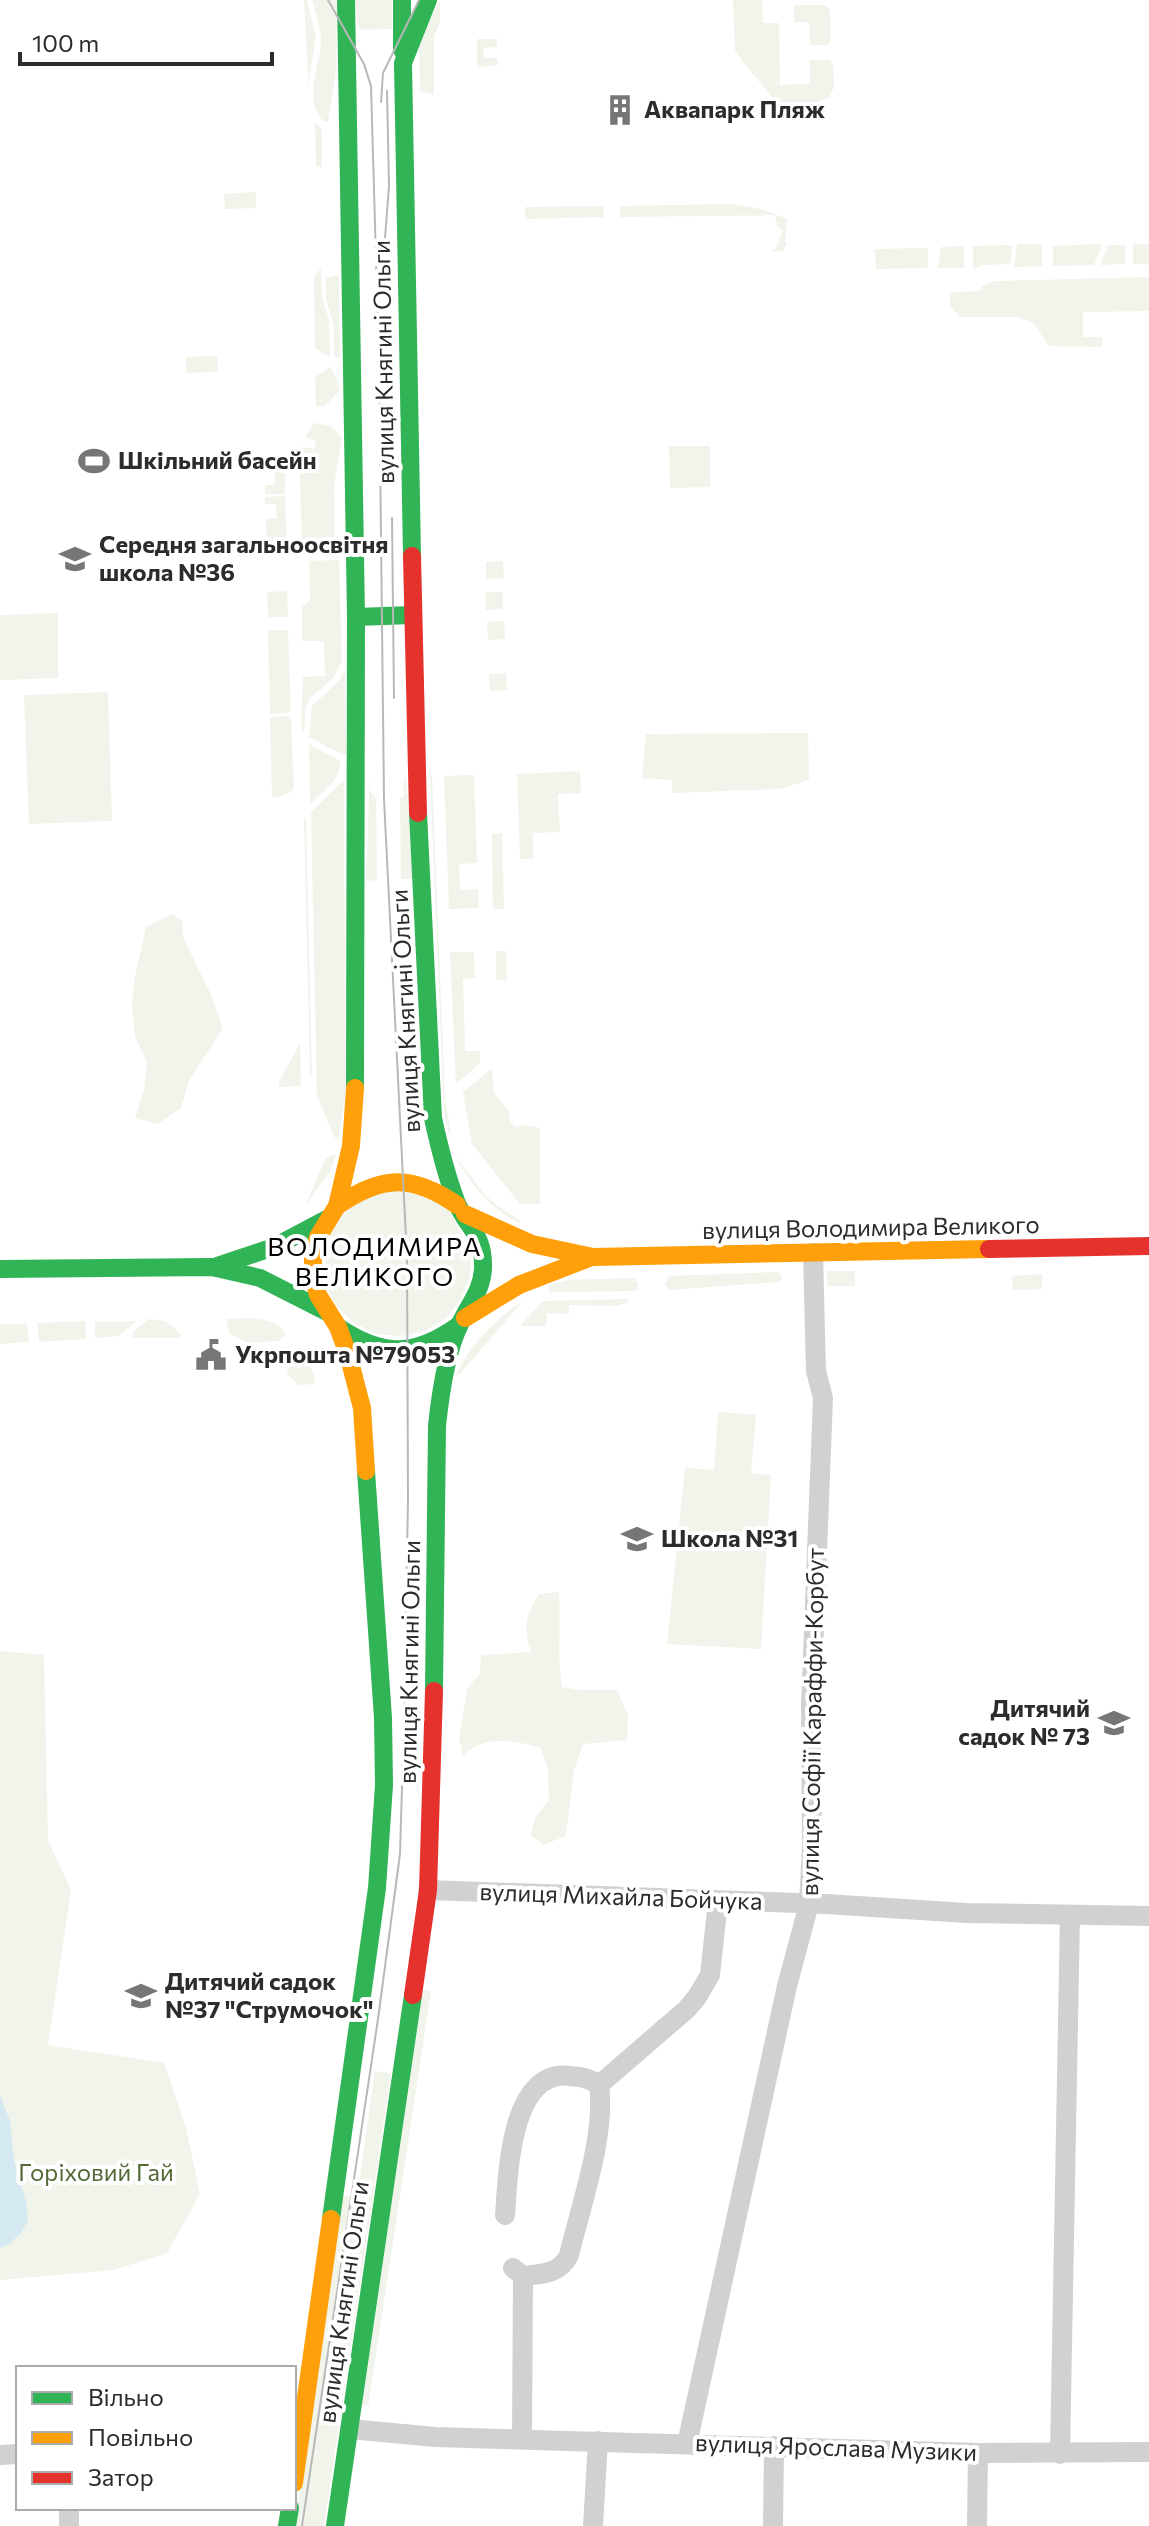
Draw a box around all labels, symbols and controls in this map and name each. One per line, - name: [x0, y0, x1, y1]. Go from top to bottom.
- scale bar: [20, 16, 272, 66]
- text: 100 m: [32, 28, 99, 57]
- building icon: Аквапарк Пляж: [603, 93, 637, 127]
- place label: Аквапарк Пляж: [644, 94, 826, 123]
- street label: вулиця Княгині Ольги: [366, 240, 399, 484]
- sports icon: Шкільний басейн: [77, 444, 111, 478]
- place label: Шкільний басейн: [118, 445, 317, 474]
- place label: Середня загальноосвітня школа №36: [99, 529, 389, 586]
- school or university icon: Середня загальноосвітня школа №36: [58, 542, 92, 576]
- street label: вулиця Княгині Ольги: [384, 889, 425, 1134]
- street label: вулиця Володимира Великого: [702, 1209, 1040, 1244]
- district label: ВОЛОДИМИРА ВЕЛИКОГО: [267, 1230, 483, 1291]
- public building icon: Укрпошта №79053: [194, 1338, 228, 1372]
- place label: Укрпошта №79053: [235, 1339, 455, 1368]
- school or university icon: Школа №31: [620, 1522, 654, 1556]
- place label: Школа №31: [661, 1523, 798, 1552]
- street label: вулиця Княгині Ольги: [392, 1540, 425, 1784]
- street label: вулиця Софії Караффи-Корбут: [794, 1548, 829, 1896]
- place label: Дитячий садок № 73: [958, 1693, 1090, 1750]
- school or university icon: Дитячий садок № 73: [1097, 1706, 1131, 1740]
- street label: вулиця Михайла Бойчука: [479, 1876, 763, 1915]
- place label: Дитячий садок №37 "Струмочок": [165, 1966, 373, 2023]
- school or university icon: Дитячий садок №37 "Струмочок": [124, 1979, 158, 2013]
- park label: Горіховий Гай: [18, 2157, 174, 2186]
- street label: вулиця Княгині Ольги: [311, 2179, 374, 2425]
- legend: [16, 2366, 296, 2510]
- text: Вільно: [88, 2382, 164, 2411]
- text: Повільно: [88, 2422, 193, 2451]
- street label: вулиця Ярослава Музики: [695, 2427, 977, 2466]
- text: Затор: [88, 2462, 154, 2491]

